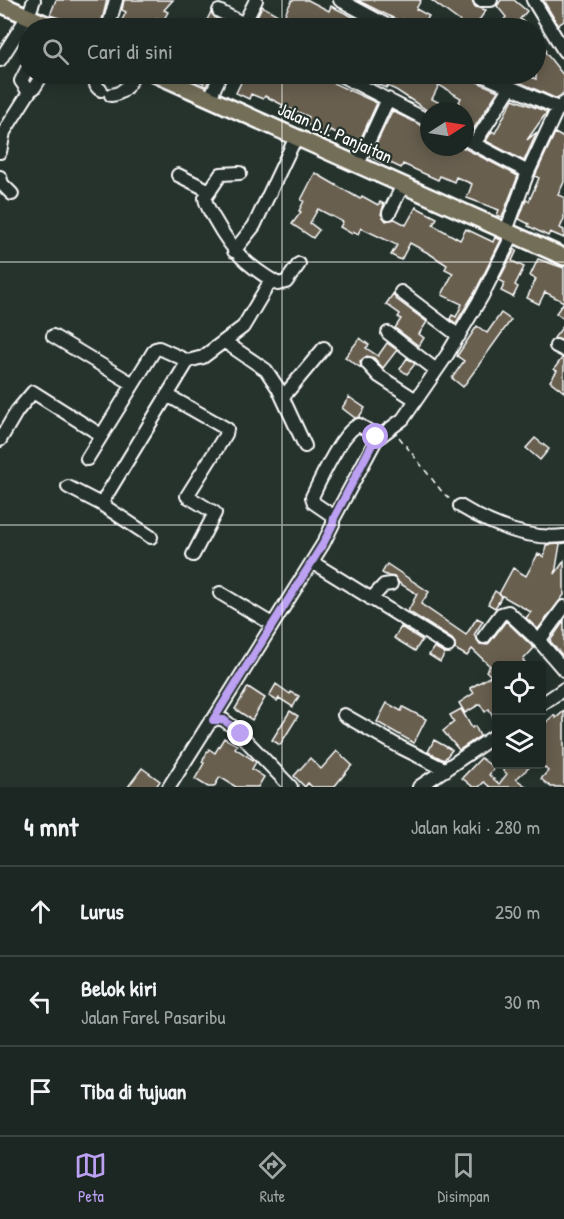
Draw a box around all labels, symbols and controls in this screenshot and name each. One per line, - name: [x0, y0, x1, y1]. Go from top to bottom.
- search box: [18, 18, 546, 84]
- icon: search: [39, 35, 72, 68]
- text: Cari di sini: [87, 36, 173, 66]
- street label: Jalan D.I. Panjaitan: [274, 96, 396, 169]
- north arrow: [420, 102, 474, 156]
- route start: [362, 423, 388, 449]
- map controls: [492, 661, 546, 769]
- button: locate: [492, 661, 546, 715]
- button: layers: [492, 715, 546, 769]
- route end: [227, 720, 253, 746]
- text: 4 mnt: [24, 809, 78, 844]
- text: Jalan kaki · 280 m: [411, 813, 540, 840]
- icon: ahead: [24, 895, 57, 928]
- text: Lurus: [81, 896, 124, 926]
- text: 250 m: [495, 898, 540, 925]
- text: Belok kiri: [81, 973, 157, 1003]
- icon: left: [24, 985, 57, 1018]
- text: 30 m: [504, 988, 540, 1015]
- text: Jalan Farel Pasaribu: [81, 1003, 225, 1030]
- icon: arrive: [24, 1075, 57, 1108]
- text: Tiba di tujuan: [81, 1076, 186, 1106]
- tab: Peta: [74, 1149, 107, 1207]
- tab: Rute: [256, 1149, 289, 1207]
- tab: Disimpan: [438, 1149, 490, 1207]

